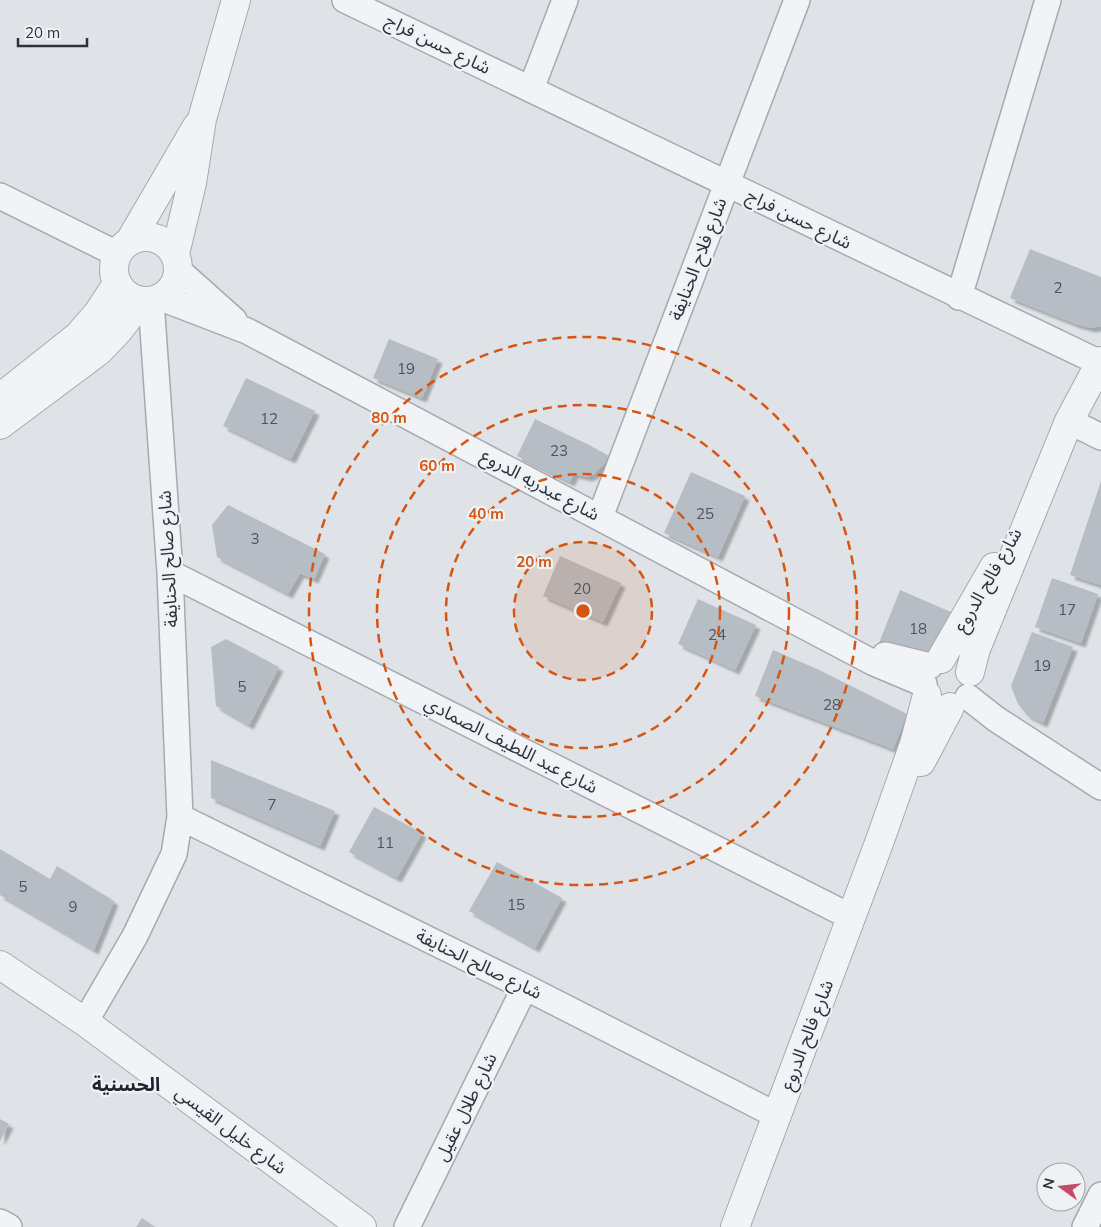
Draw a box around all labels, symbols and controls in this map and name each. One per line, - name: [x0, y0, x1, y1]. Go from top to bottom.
- street label: شارع حسن فراج: [381, 8, 495, 82]
- scale bar: [18, 15, 86, 47]
- text: 20 m: [25, 23, 60, 42]
- street label: شارع حسن فراج: [742, 183, 856, 257]
- street label: شارع فلاح الحنايفة: [664, 194, 734, 325]
- house number: 2: [1053, 278, 1063, 297]
- house number: 19: [397, 359, 415, 378]
- text: 80 m: [371, 408, 407, 427]
- house number: 12: [260, 409, 278, 428]
- house number: 23: [550, 441, 568, 460]
- street label: شارع عبدربه الدروع: [475, 444, 604, 528]
- text: 60 m: [419, 456, 455, 475]
- street label: شارع صالح الحنايفة: [152, 490, 186, 628]
- text: 40 m: [468, 504, 504, 523]
- house number: 25: [696, 504, 714, 523]
- street label: شارع فالح الدروع: [948, 524, 1029, 637]
- house number: 3: [250, 529, 260, 548]
- text: 20 m: [516, 552, 552, 571]
- house number: 20: [573, 579, 591, 598]
- house number: 17: [1058, 600, 1076, 619]
- centre of rings: [574, 602, 592, 620]
- house number: 18: [909, 619, 927, 638]
- house number: 24: [708, 625, 726, 644]
- house number: 19: [1033, 656, 1051, 675]
- house number: 5: [237, 677, 247, 696]
- street label: شارع عبد اللطيف الصمادي: [419, 691, 602, 801]
- house number: 28: [823, 695, 841, 714]
- house number: 7: [267, 795, 277, 814]
- house number: 11: [376, 833, 394, 852]
- house number: 5: [18, 877, 28, 896]
- house number: 15: [507, 895, 525, 914]
- house number: 9: [68, 897, 78, 916]
- street label: شارع صالح الحنايفة: [411, 923, 546, 1007]
- street label: شارع فالح الدروع: [775, 976, 841, 1094]
- street label: شارع طلال عقيل: [429, 1049, 504, 1166]
- district label: الحسنية: [92, 1072, 160, 1096]
- street label: شارع خليل القيسي: [169, 1080, 292, 1181]
- north arrow: [1036, 1162, 1086, 1212]
- text: N: [1038, 1176, 1059, 1191]

